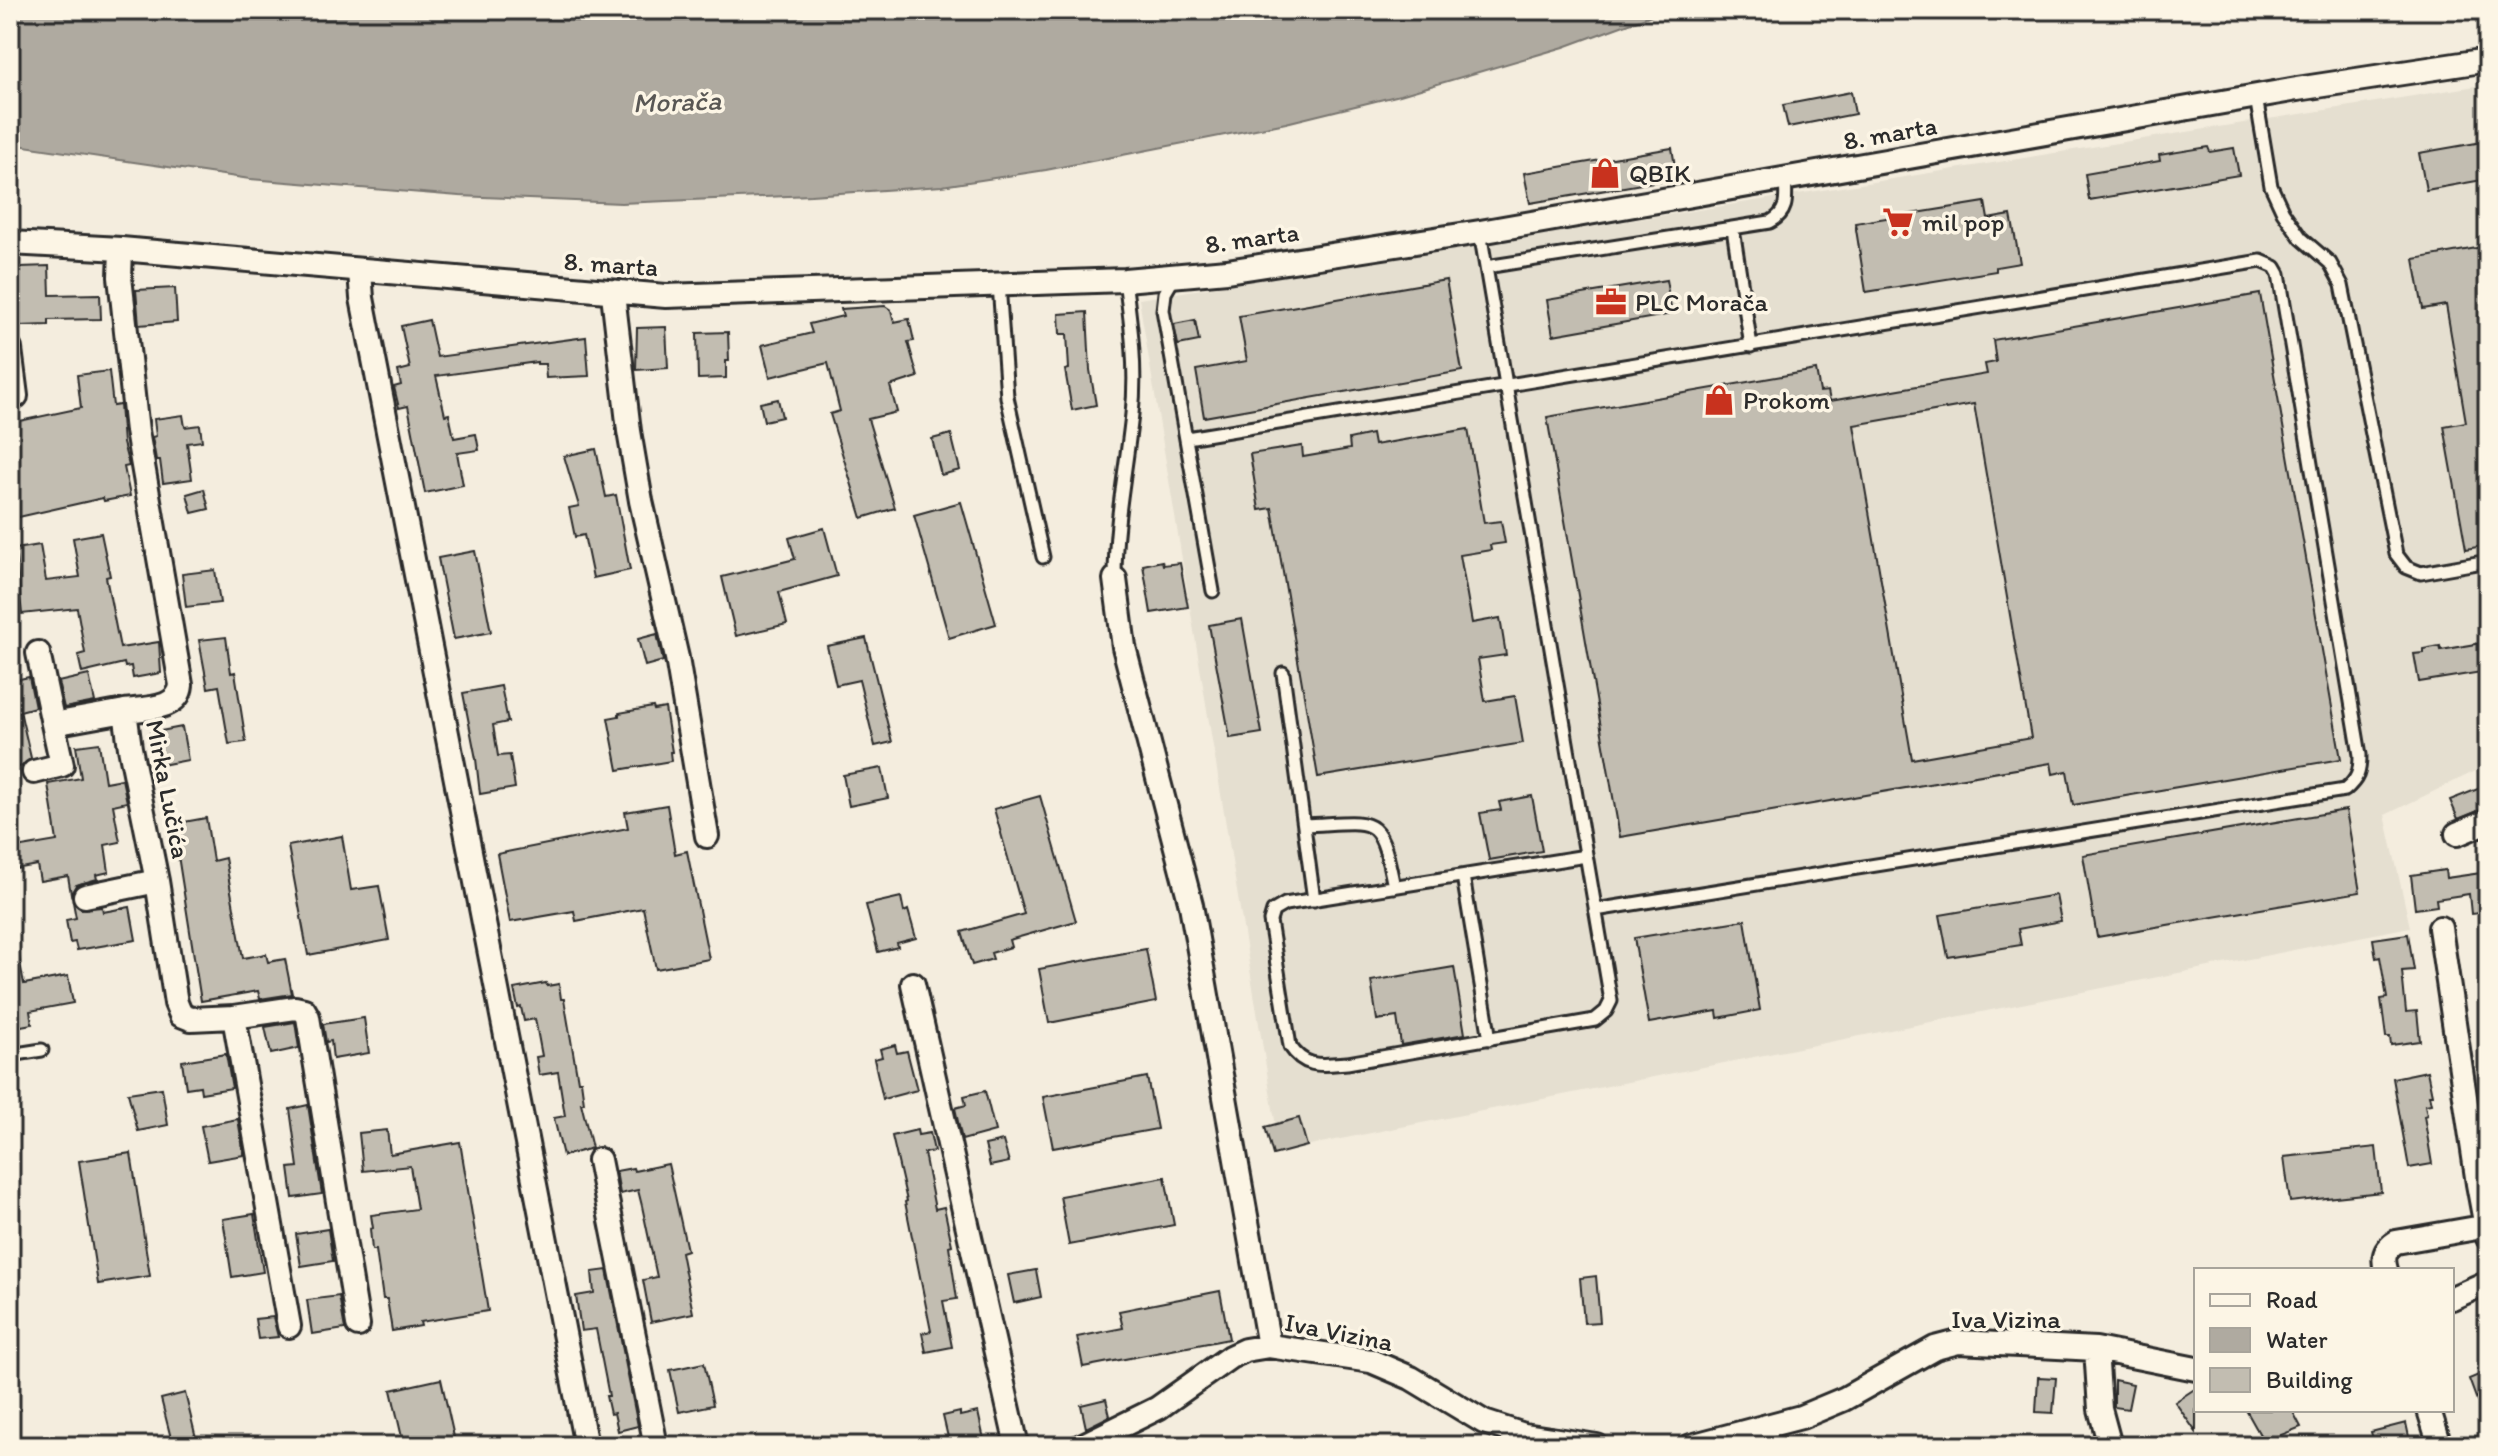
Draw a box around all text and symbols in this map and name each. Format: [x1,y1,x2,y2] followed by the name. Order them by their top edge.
[632,82,722,120] water label: Morača
[1841,109,1939,157] street label: 8. marta
[1588,156,1622,190] shop icon: QBIK
[1629,157,1691,189] place label: QBIK
[1881,205,1915,239] supermarket icon: mil pop
[1922,206,2004,238] place label: mil pop
[1203,216,1301,260] street label: 8. marta
[563,245,659,283] street label: 8. marta
[1594,285,1628,319] office icon: PLC Morača
[1635,286,1769,318] place label: PLC Morača
[1702,383,1736,417] shop icon: Prokom
[1743,384,1830,416] place label: Prokom
[139,717,197,861] street label: Mirka Lučića
[2194,1268,2454,1412] legend
[2266,1285,2318,1314] text: Road
[1951,1303,2061,1335] street label: Iva Vizina
[1282,1306,1396,1358] street label: Iva Vizina
[2266,1325,2328,1354] text: Water
[2266,1365,2353,1394] text: Building

